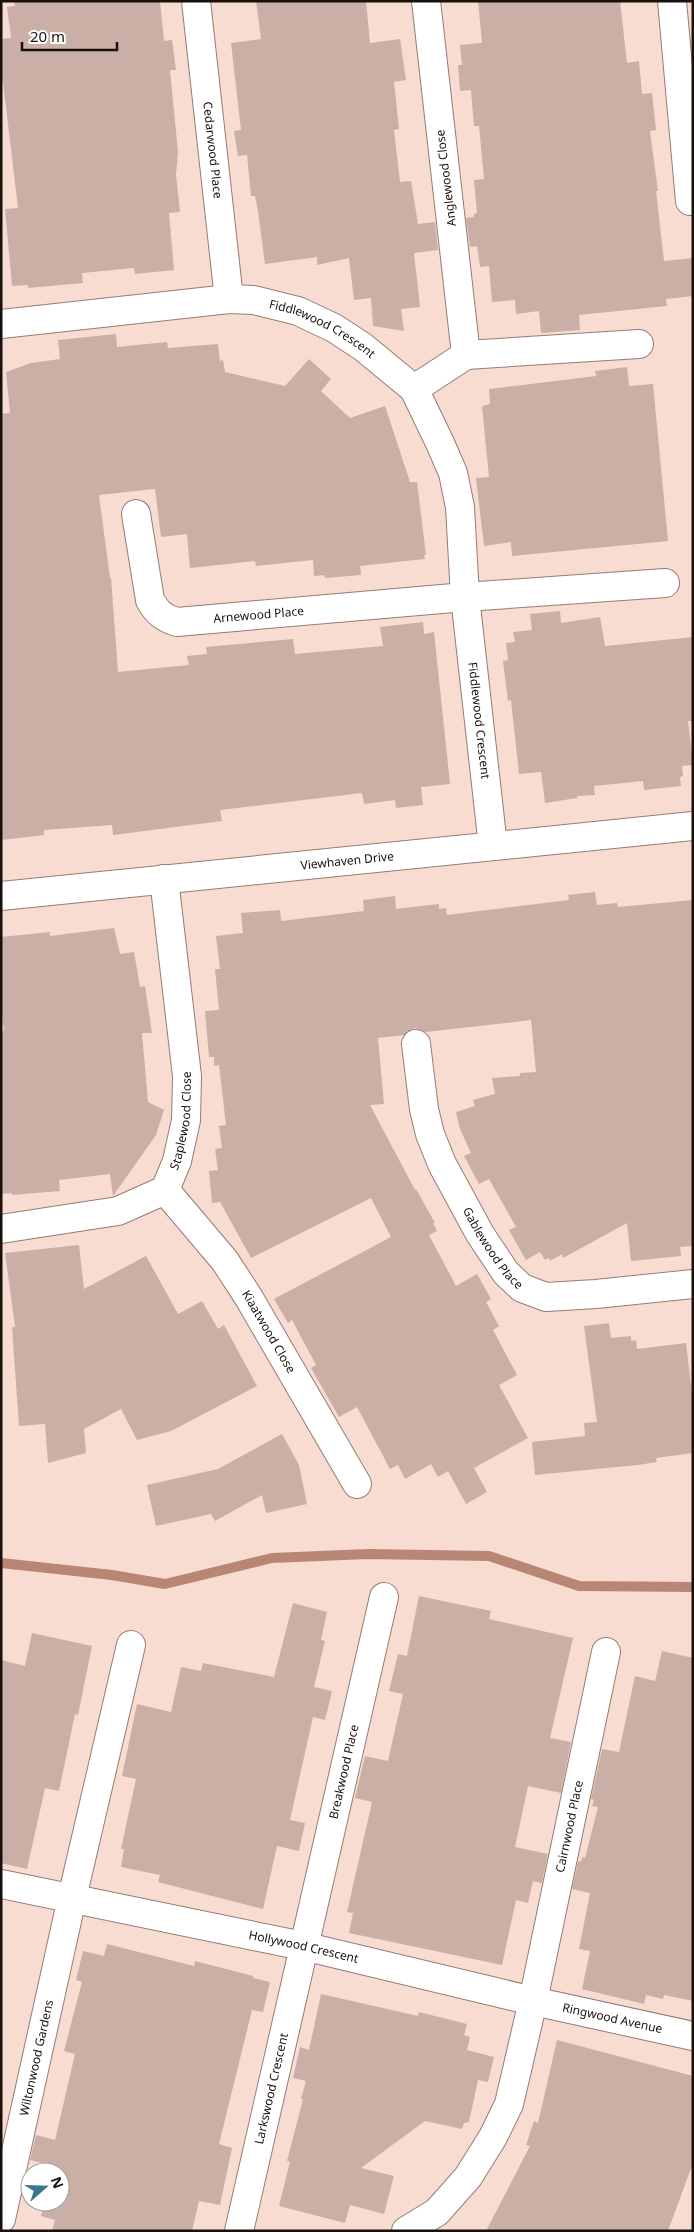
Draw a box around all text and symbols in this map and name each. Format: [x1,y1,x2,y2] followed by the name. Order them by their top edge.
[22,20,118,52] scale bar
[30,26,65,46] text: 20 m
[199,101,227,200] street label: Cedarwood Place
[431,129,460,227] street label: Anglewood Close
[267,295,380,362] street label: Fiddlewood Crescent
[213,602,305,627] street label: Arnewood Place
[464,661,494,780] street label: Fiddlewood Crescent
[300,847,395,874] street label: Viewhaven Drive
[165,1070,195,1172] street label: Staplewood Close
[459,1204,527,1293] street label: Gablewood Place
[238,1287,300,1376] street label: Kiaatwood Close
[324,1723,363,1821] street label: Breakwood Place
[551,1778,587,1874] street label: Cairnwood Place
[247,1926,361,1967] street label: Hollywood Crescent
[15,1998,57,2117] street label: Wiltonwood Gardens
[561,1999,664,2037] street label: Ringwood Avenue
[250,2031,292,2146] street label: Larkswood Crescent
[20,2162,70,2212] north arrow
[47,2174,69,2191] text: N

